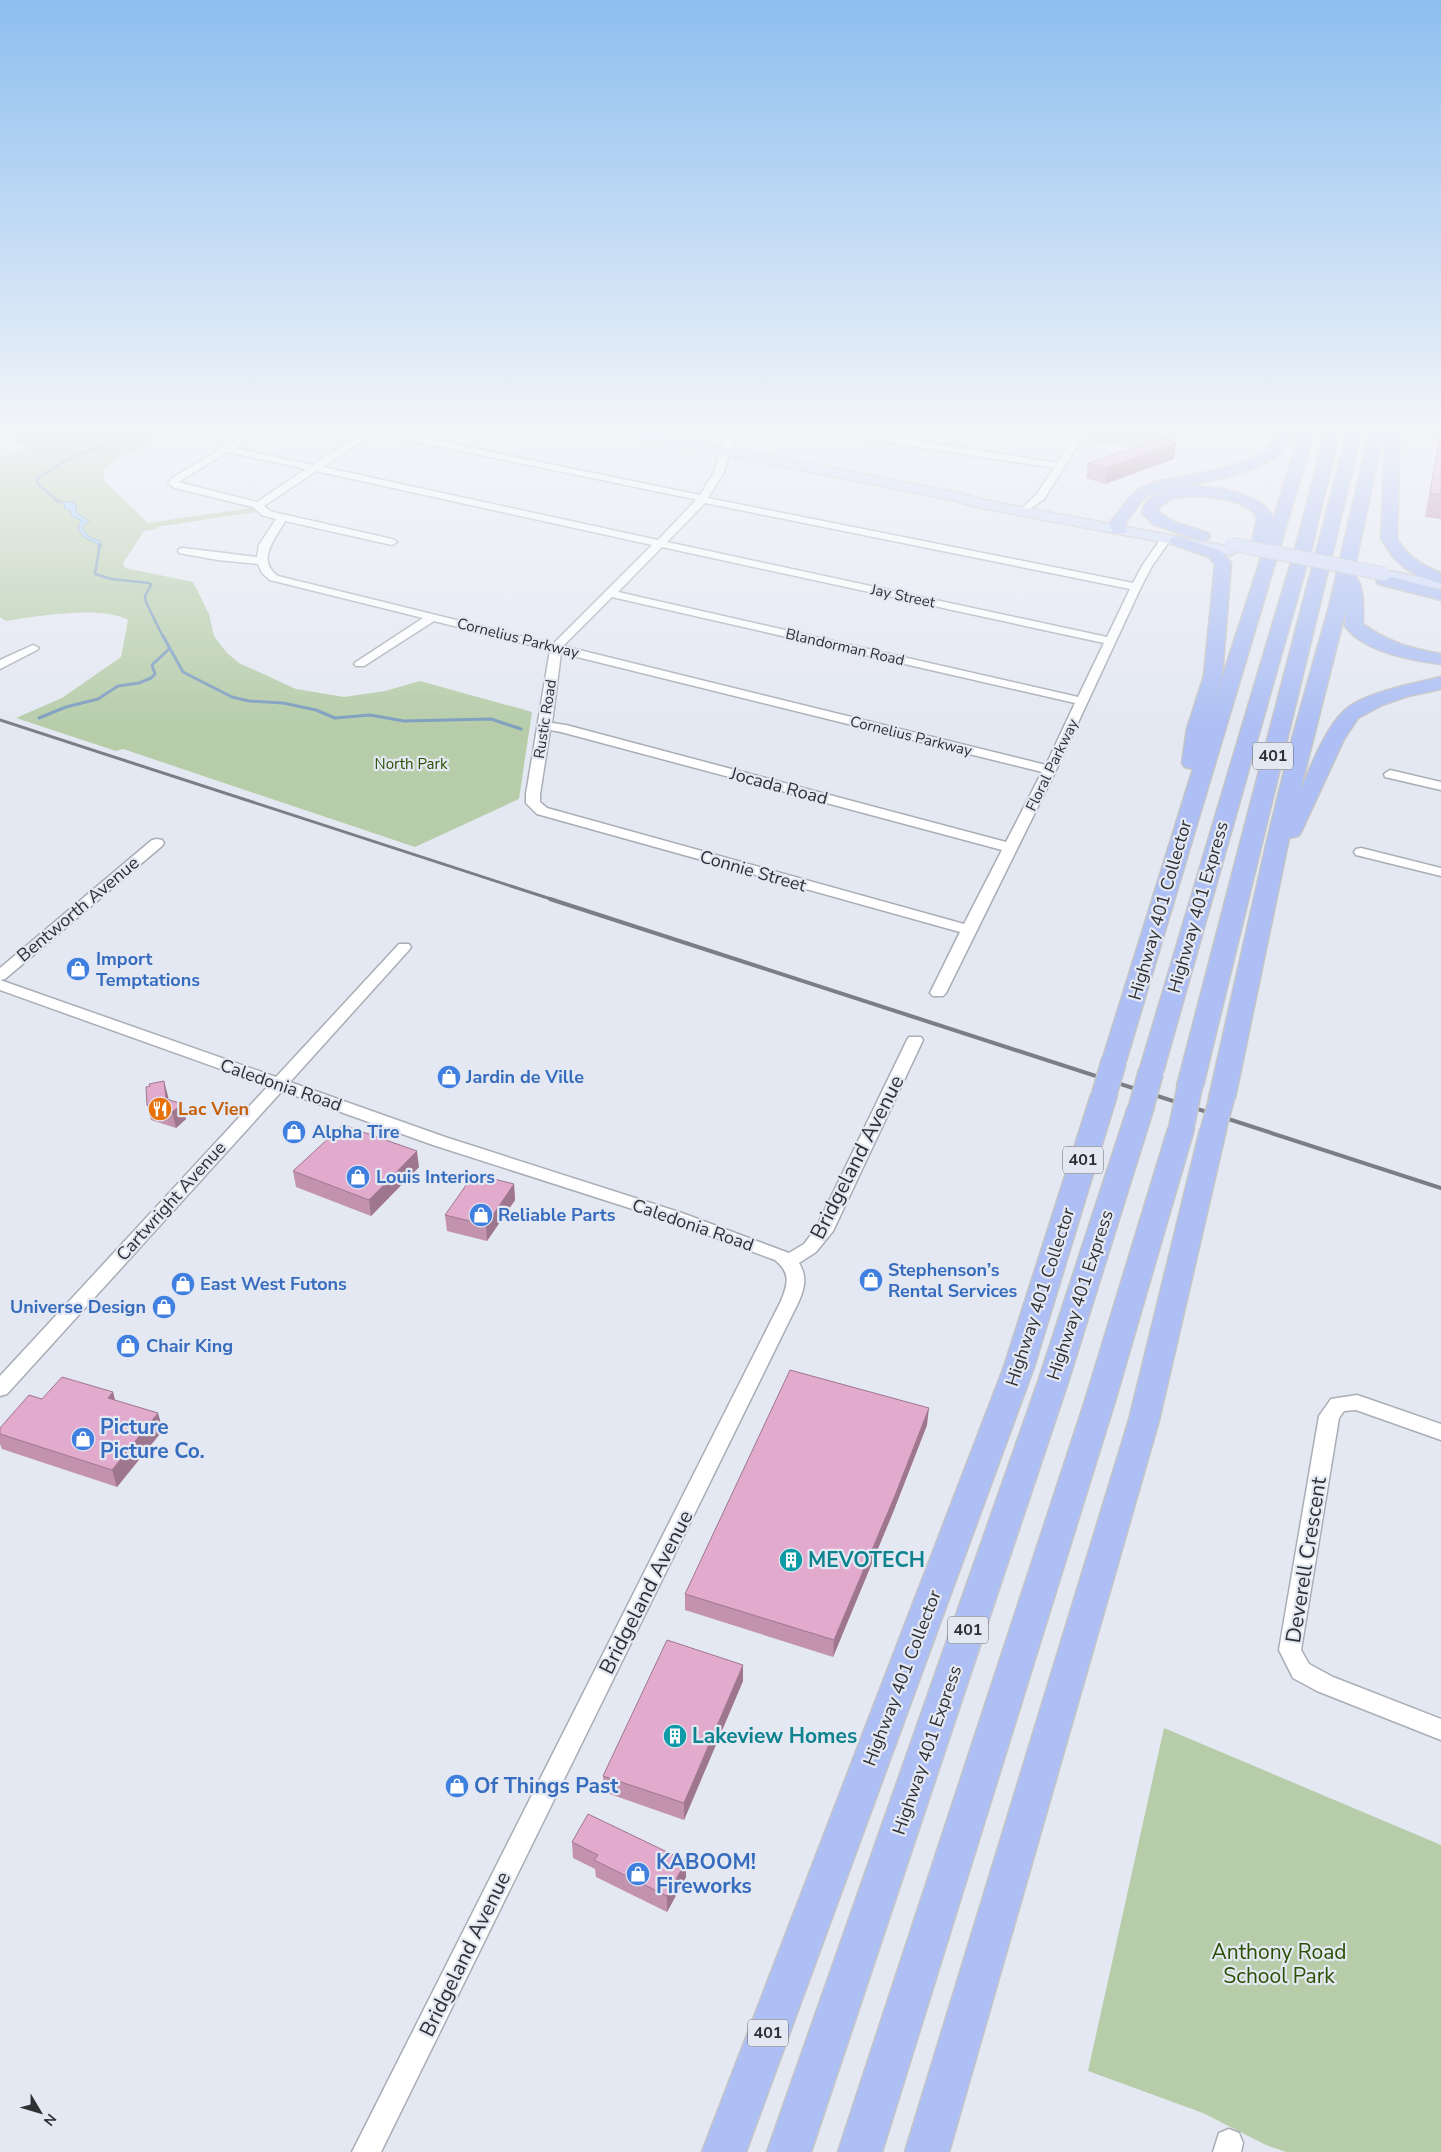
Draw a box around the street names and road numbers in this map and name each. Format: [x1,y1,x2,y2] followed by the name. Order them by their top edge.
[868,579,938,613] street label: Jay Street
[455,613,581,663] street label: Cornelius Parkway
[784,624,906,670] street label: Blandorman Road
[529,678,561,760] street label: Rustic Road
[848,711,974,761] street label: Cornelius Parkway
[1021,715,1083,814] street label: Floral Parkway
[1253,742,1293,769] road number: 401
[727,761,830,811] street label: Jocada Road
[1123,817,1197,1003] street label: Highway 401 Collector
[1162,818,1234,996] street label: Highway 401 Express
[697,844,810,898] street label: Connie Street
[12,851,144,967] street label: Bentworth Avenue
[217,1053,345,1117] street label: Caledonia Road
[804,1070,910,1244] street label: Bridgeland Avenue
[111,1136,231,1266] street label: Cartwright Avenue
[1063,1146,1103,1174] road number: 401
[629,1193,757,1257] street label: Caledonia Road
[1000,1204,1080,1389] street label: Highway 401 Collector
[1041,1207,1119,1383] street label: Highway 401 Express
[1279,1474,1333,1645] street label: Deverell Crescent
[593,1505,699,1679] street label: Bridgeland Avenue
[857,1586,947,1769] street label: Highway 401 Collector
[948,1616,988,1644] road number: 401
[887,1662,967,1838] street label: Highway 401 Express
[413,1867,517,2041] street label: Bridgeland Avenue
[748,2020,788,2046] road number: 401

